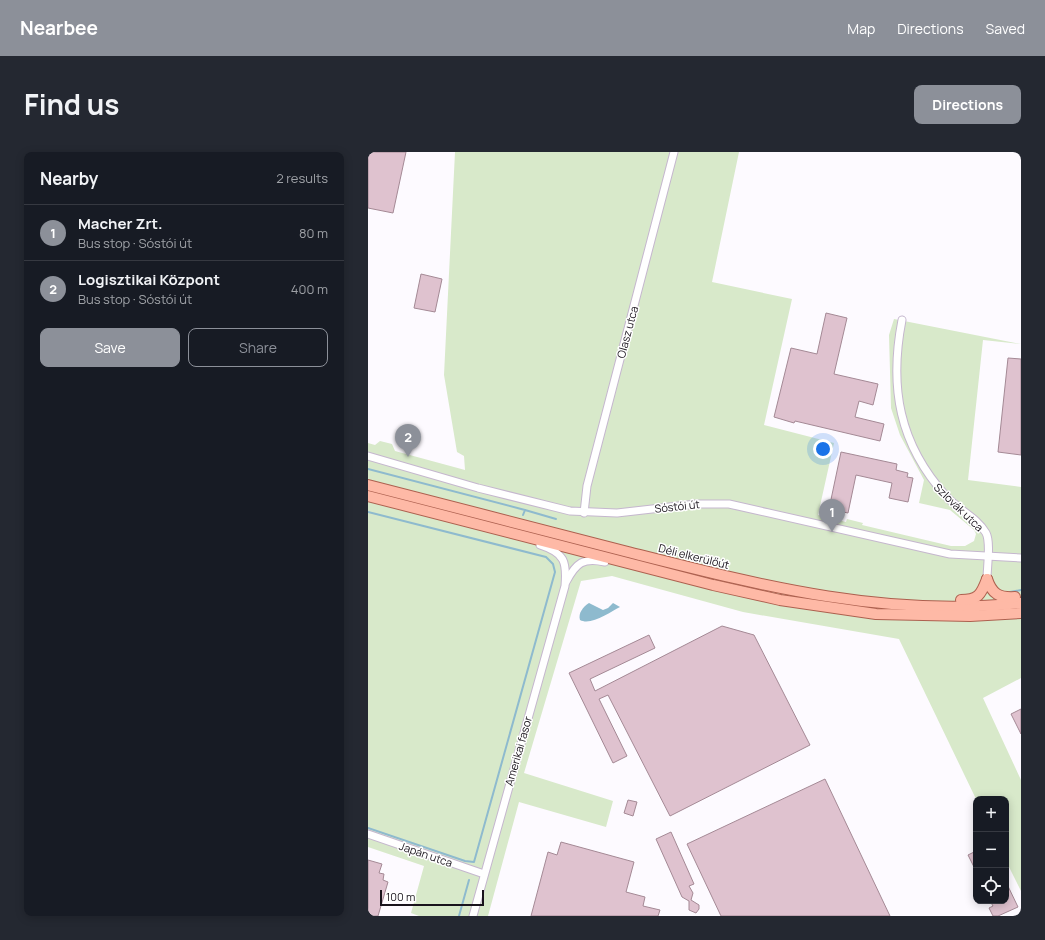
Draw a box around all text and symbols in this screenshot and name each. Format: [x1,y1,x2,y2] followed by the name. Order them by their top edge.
[20,15,98,41] text: Nearbee
[847,19,875,38] text: Map
[897,19,964,38] text: Directions
[986,19,1025,38] text: Saved
[24,85,119,123] text: Find us
[914,85,1021,124] button: Directions
[40,167,98,190] text: Nearby
[276,169,328,187] text: 2 results
[78,213,162,234] text: Macher Zrt.
[50,224,56,242] text: 1
[299,224,328,242] text: 80 m
[78,234,192,252] text: Bus stop · Sóstói út
[78,269,220,290] text: Logisztikai Központ
[49,280,57,298] text: 2
[291,280,328,298] text: 400 m
[78,290,192,308] text: Bus stop · Sóstói út
[613,304,641,360] street label: Olasz utca
[40,328,180,367] button: Save
[188,328,328,367] button: Share
[395,424,421,457] pin: 2
[813,439,833,459] your location
[931,480,987,534] street label: Szlovák utca
[654,496,700,516] street label: Sóstói út
[819,499,845,532] pin: 1
[657,540,731,572] street label: Déli elkerülőút
[501,714,535,788] street label: Amerikai fasor
[973,796,1009,904] map controls
[973,796,1009,832] button: +
[973,832,1009,868] button: −
[397,838,455,870] street label: Japán utca
[973,868,1009,904] button: locate
[380,888,484,907] scale bar
[386,889,415,904] text: 100 m

